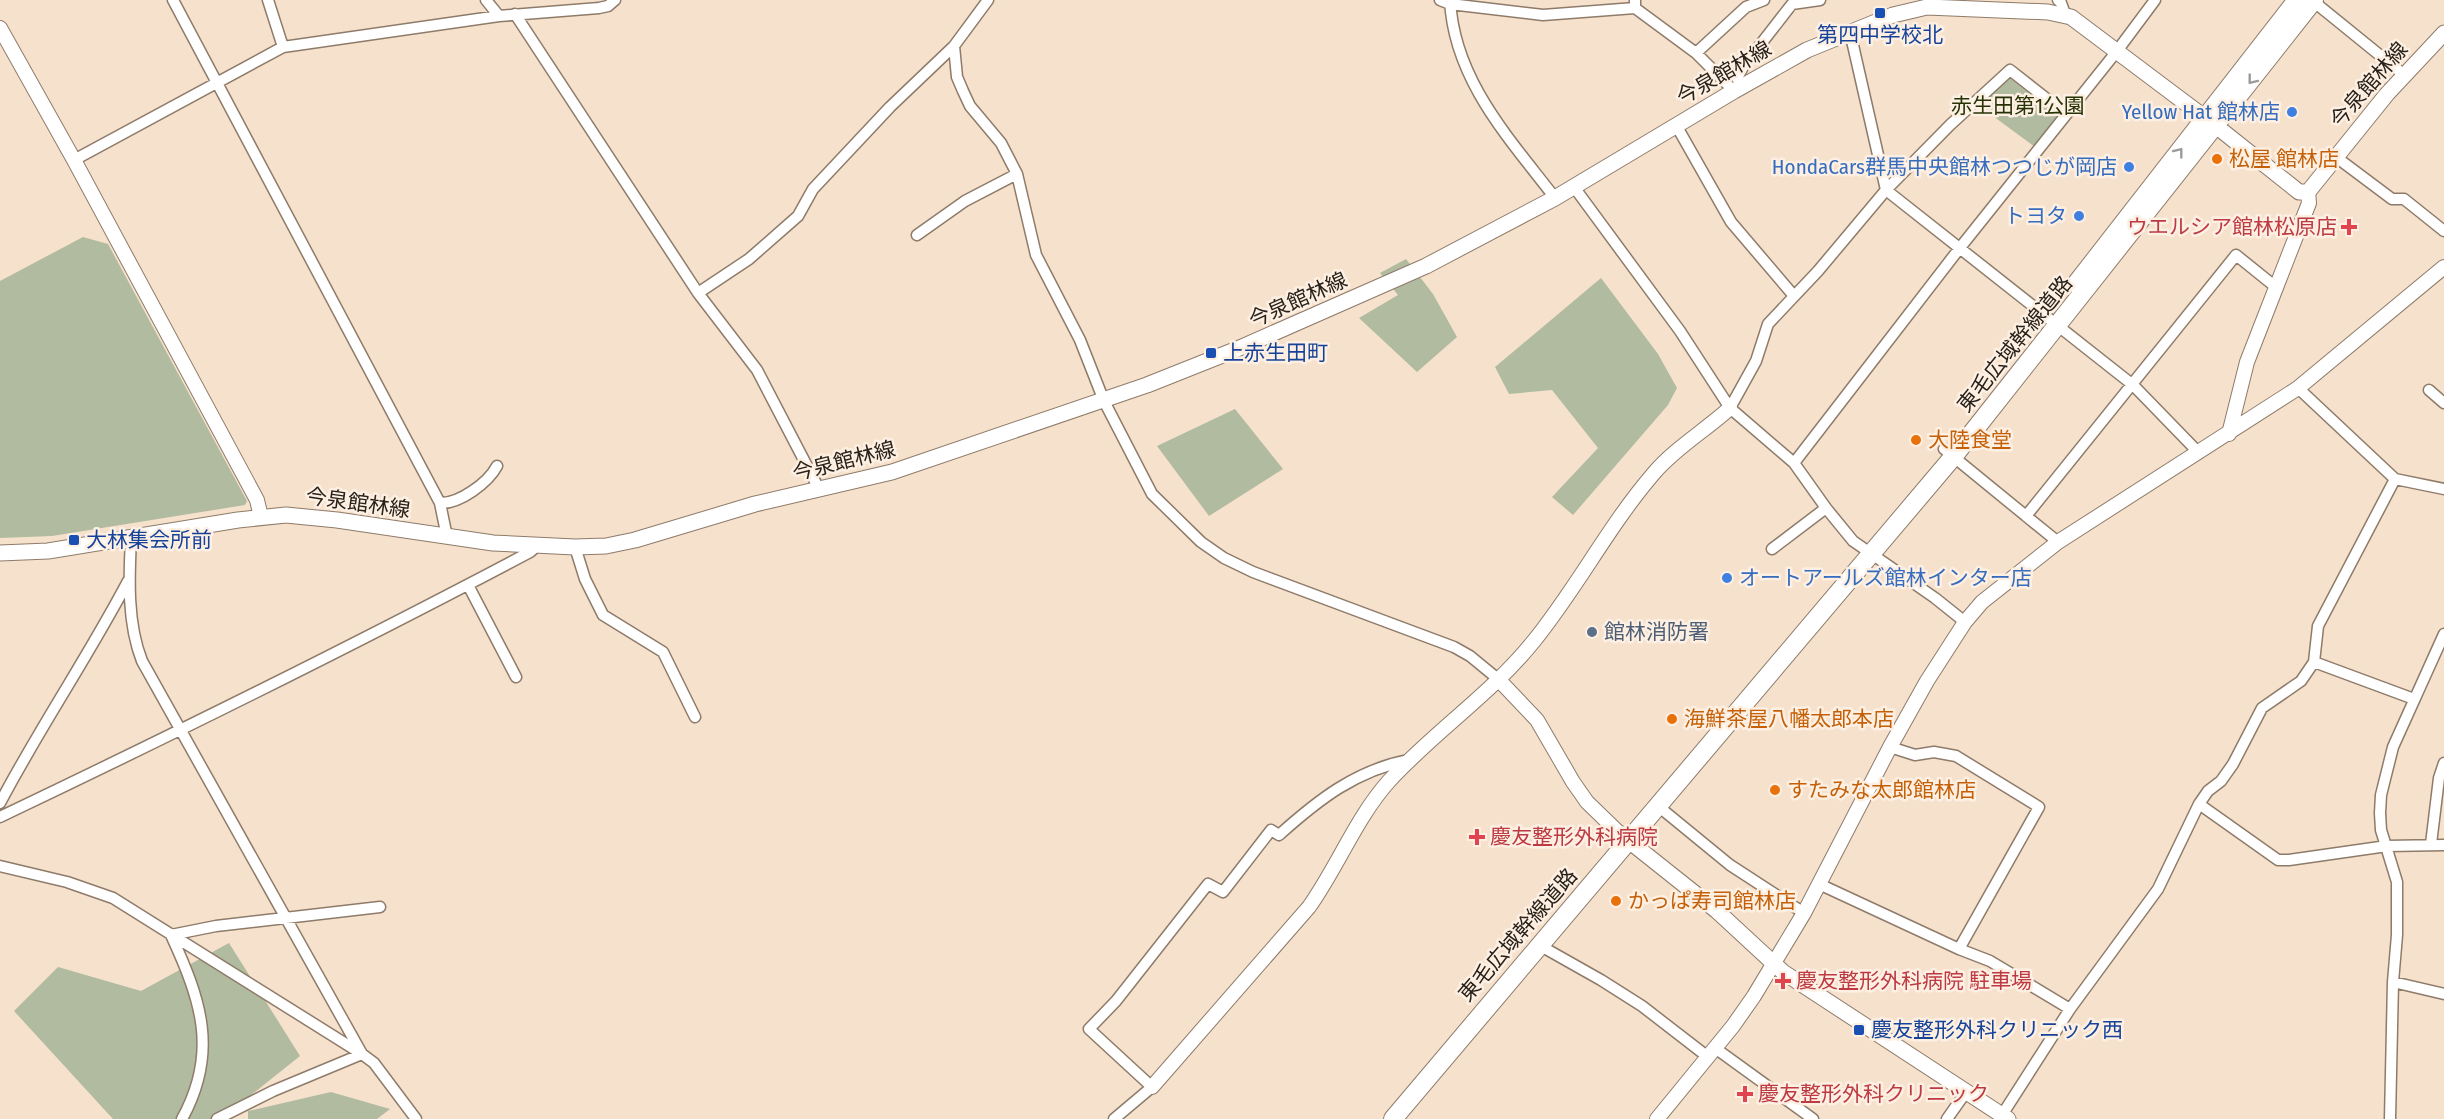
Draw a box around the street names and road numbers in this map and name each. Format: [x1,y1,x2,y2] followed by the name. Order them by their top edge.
[1672,35,1776,111] street label: 今泉館林線
[2325,37,2413,133] street label: 今泉館林線
[1245,267,1351,333] street label: 今泉館林線
[1952,271,2078,417] street label: 東毛広域幹線道路
[790,436,898,486] street label: 今泉館林線
[304,483,412,523] street label: 今泉館林線
[1453,863,1583,1007] street label: 東毛広域幹線道路

